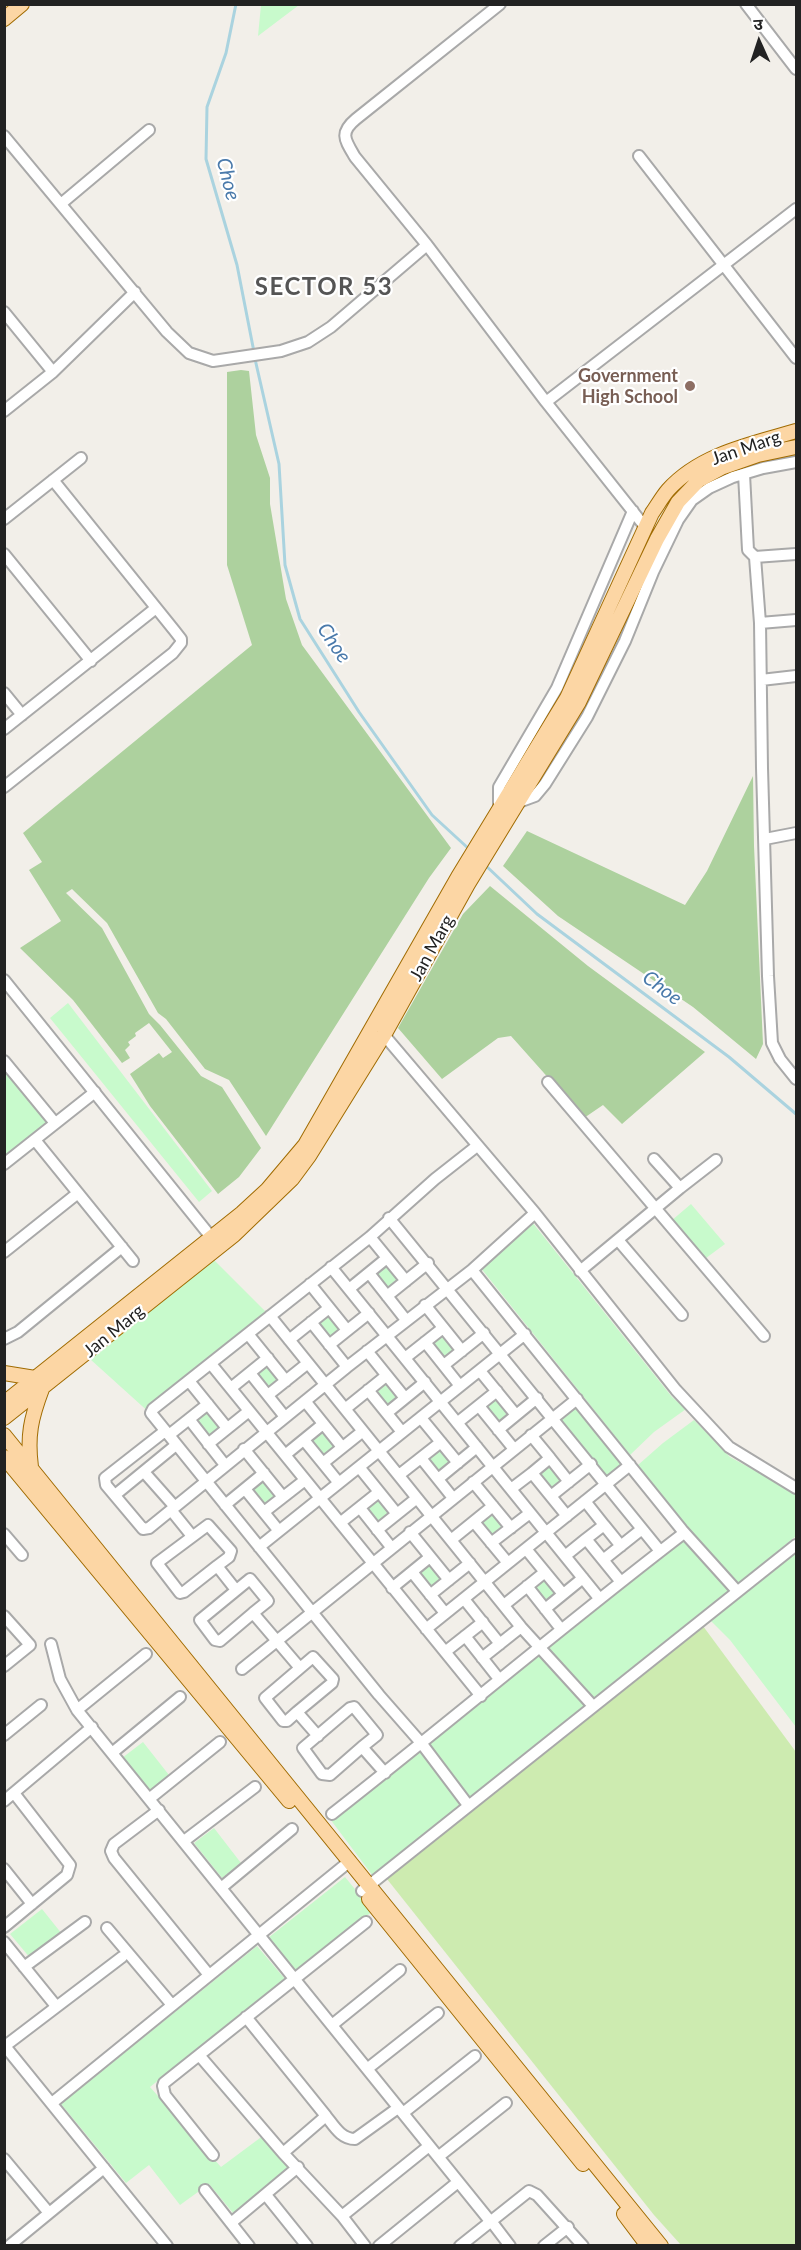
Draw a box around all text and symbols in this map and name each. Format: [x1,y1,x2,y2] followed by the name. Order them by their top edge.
[729,12,789,72] north arrow
[753,14,763,33] text: उ
[211,155,245,203] water label: Choe
[255,273,393,301] district label: SECTOR 53
[578,365,678,407] place label: Government High School
[683,379,697,393] marker: Government High School
[708,426,784,470] street label: Jan Marg
[312,618,356,668] water label: Choe
[405,911,459,985] street label: Jan Marg
[638,965,686,1011] water label: Choe
[79,1300,149,1362] street label: Jan Marg

